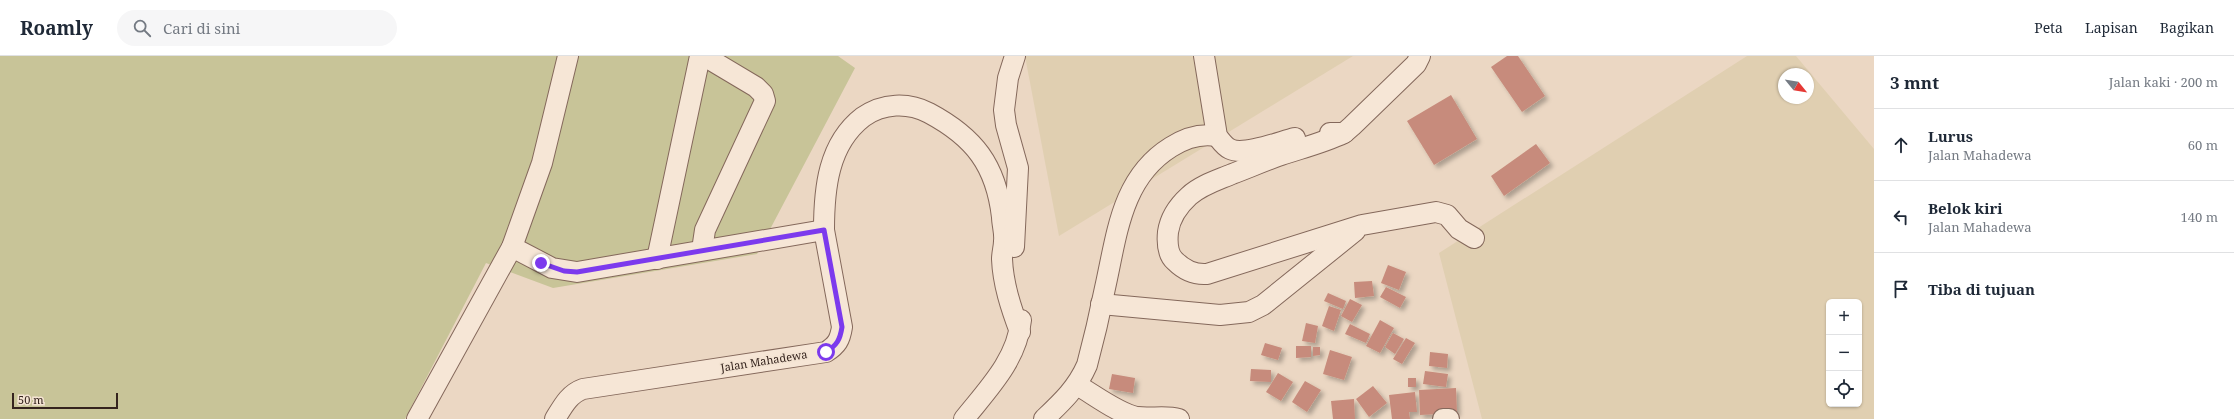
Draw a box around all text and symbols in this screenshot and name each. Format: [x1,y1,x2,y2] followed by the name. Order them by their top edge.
[117,10,397,46] search box
[20,15,93,41] text: Roamly
[131,17,153,39] icon: search
[163,18,240,38] text: Cari di sini
[2034,18,2063,37] text: Peta
[2085,18,2138,37] text: Lapisan
[2160,18,2214,37] text: Bagikan
[1778,68,1814,104] north arrow
[1890,71,1939,94] text: 3 mnt
[2109,73,2218,91] text: Jalan kaki · 200 m
[1928,126,1973,146] text: Lurus
[1890,134,1912,156] icon: ahead
[2188,136,2218,154] text: 60 m
[1928,146,2032,164] text: Jalan Mahadewa
[1928,198,2003,218] text: Belok kiri
[1890,206,1912,228] icon: left
[2181,208,2218,226] text: 140 m
[1928,218,2032,236] text: Jalan Mahadewa
[532,254,550,272] route end
[1890,278,1912,300] icon: arrive
[1928,279,2035,299] text: Tiba di tujuan
[1826,299,1862,407] map controls
[1826,299,1862,335] button: +
[1826,335,1862,371] button: −
[817,343,835,361] route start
[718,346,808,375] street label: Jalan Mahadewa
[1826,371,1862,407] button: locate
[12,391,118,410] scale bar
[18,392,44,407] text: 50 m

